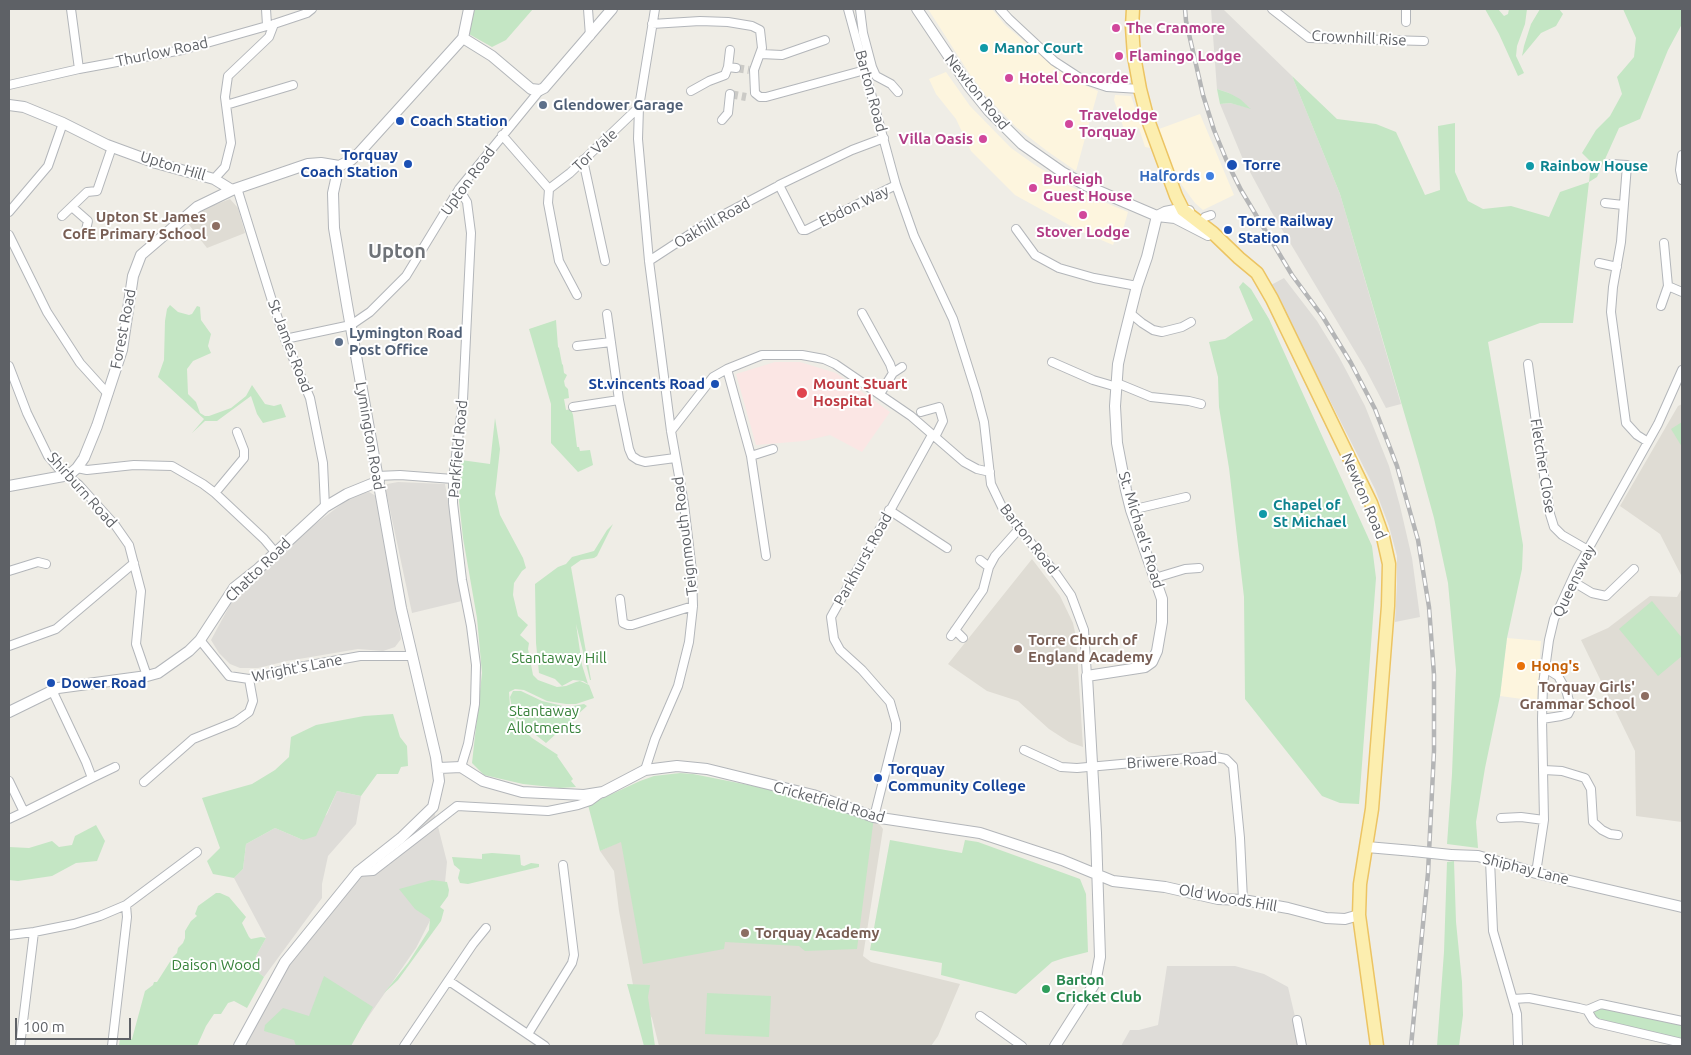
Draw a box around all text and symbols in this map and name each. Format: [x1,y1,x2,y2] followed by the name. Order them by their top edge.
[1126,19,1225,37] place label: The Cranmore
[1110,22,1122,34] marker: The Cranmore
[1311,27,1407,49] street label: Crownhill Rise
[114,33,210,71] street label: Thurlow Road
[994,39,1083,57] place label: Manor Court
[978,42,990,54] marker: Manor Court
[1129,47,1241,65] place label: Flamingo Lodge
[851,48,891,134] street label: Barton Road
[1113,50,1125,62] marker: Flamingo Lodge
[941,51,1013,133] street label: Newton Road
[1019,69,1129,87] place label: Hotel Concorde
[1003,72,1015,84] marker: Hotel Concorde
[553,96,683,114] place label: Glendower Garage
[537,99,549,111] marker: Glendower Garage
[1079,106,1158,141] place label: Travelodge Torquay
[410,112,508,130] place label: Coach Station
[394,115,406,127] marker: Coach Station
[1063,118,1075,130] marker: Travelodge Torquay
[569,125,621,175] street label: Tor Vale
[899,130,973,148] place label: Villa Oasis
[977,133,989,145] marker: Villa Oasis
[437,143,499,219] street label: Upton Road
[300,146,398,181] place label: Torquay Coach Station
[138,148,208,184] street label: Upton Hill
[1243,156,1281,174] place label: Torre
[1540,157,1648,175] place label: Rainbow House
[402,158,414,170] marker: Torquay Coach Station
[1225,158,1239,172] marker: Torre
[1524,160,1536,172] marker: Rainbow House
[1139,167,1200,185] place label: Halfords
[1043,170,1132,205] place label: Burleigh Guest House
[1204,170,1216,182] marker: Halfords
[816,181,892,231] street label: Ebdon Way
[1027,182,1039,194] marker: Burleigh Guest House
[671,194,753,252] street label: Oakhill Road
[63,208,206,243] place label: Upton St James CofE Primary School
[1077,209,1089,221] marker: Stover Lodge
[1238,212,1333,247] place label: Torre Railway Station
[210,220,222,232] marker: Upton St James CofE Primary School
[1036,223,1130,241] place label: Stover Lodge
[1222,224,1234,236] marker: Torre Railway Station
[368,239,426,263] district label: Upton
[106,288,140,370] street label: Forest Road
[264,297,316,395] street label: St James Road
[349,324,463,359] place label: Lymington Road Post Office
[333,336,345,348] marker: Lymington Road Post Office
[588,375,705,393] place label: St.vincents Road
[813,375,907,410] place label: Mount Stuart Hospital
[709,378,721,390] marker: St.vincents Road
[352,380,388,492] street label: Lymington Road
[795,386,809,400] marker: Mount Stuart Hospital
[445,399,471,499] street label: Parkfield Road
[1527,417,1559,515] street label: Fletcher Close
[43,449,121,531] street label: Shirburn Road
[1338,450,1390,542] street label: Newton Road
[1115,469,1167,591] street label: St. Michael's Road
[669,476,701,596] street label: Teignmouth Road
[1273,496,1347,531] place label: Chapel of St Michael
[996,500,1062,578] street label: Barton Road
[1257,508,1269,520] marker: Chapel of St Michael
[830,510,896,608] street label: Parkhurst Road
[222,534,294,606] street label: Chatto Road
[1549,542,1599,620] street label: Queensway
[1028,631,1153,666] place label: Torre Church of England Academy
[1012,643,1024,655] marker: Torre Church of England Academy
[511,649,607,667] park label: Stantaway Hill
[250,650,344,686] street label: Wright's Lane
[1531,657,1579,675] place label: Hong's
[1515,660,1527,672] marker: Hong's
[61,674,146,692] place label: Dower Road
[45,677,57,689] marker: Dower Road
[1519,678,1635,713] place label: Torquay Girls' Grammar School
[1639,690,1651,702] marker: Torquay Girls' Grammar School
[507,702,581,737] park label: Stantaway Allotments
[1126,750,1218,772] street label: Briwere Road
[888,760,1026,795] place label: Torquay Community College
[872,772,884,784] marker: Torquay Community College
[771,777,887,827] street label: Cricketfield Road
[1481,850,1571,888] street label: Shiphay Lane
[1177,880,1279,916] street label: Old Woods Hill
[755,924,879,942] place label: Torquay Academy
[739,927,751,939] marker: Torquay Academy
[171,956,261,974] park label: Daison Wood
[1056,971,1142,1006] place label: Barton Cricket Club
[1040,983,1052,995] marker: Barton Cricket Club
[18,1008,134,1040] scale bar
[23,1018,65,1035] text: 100 m

